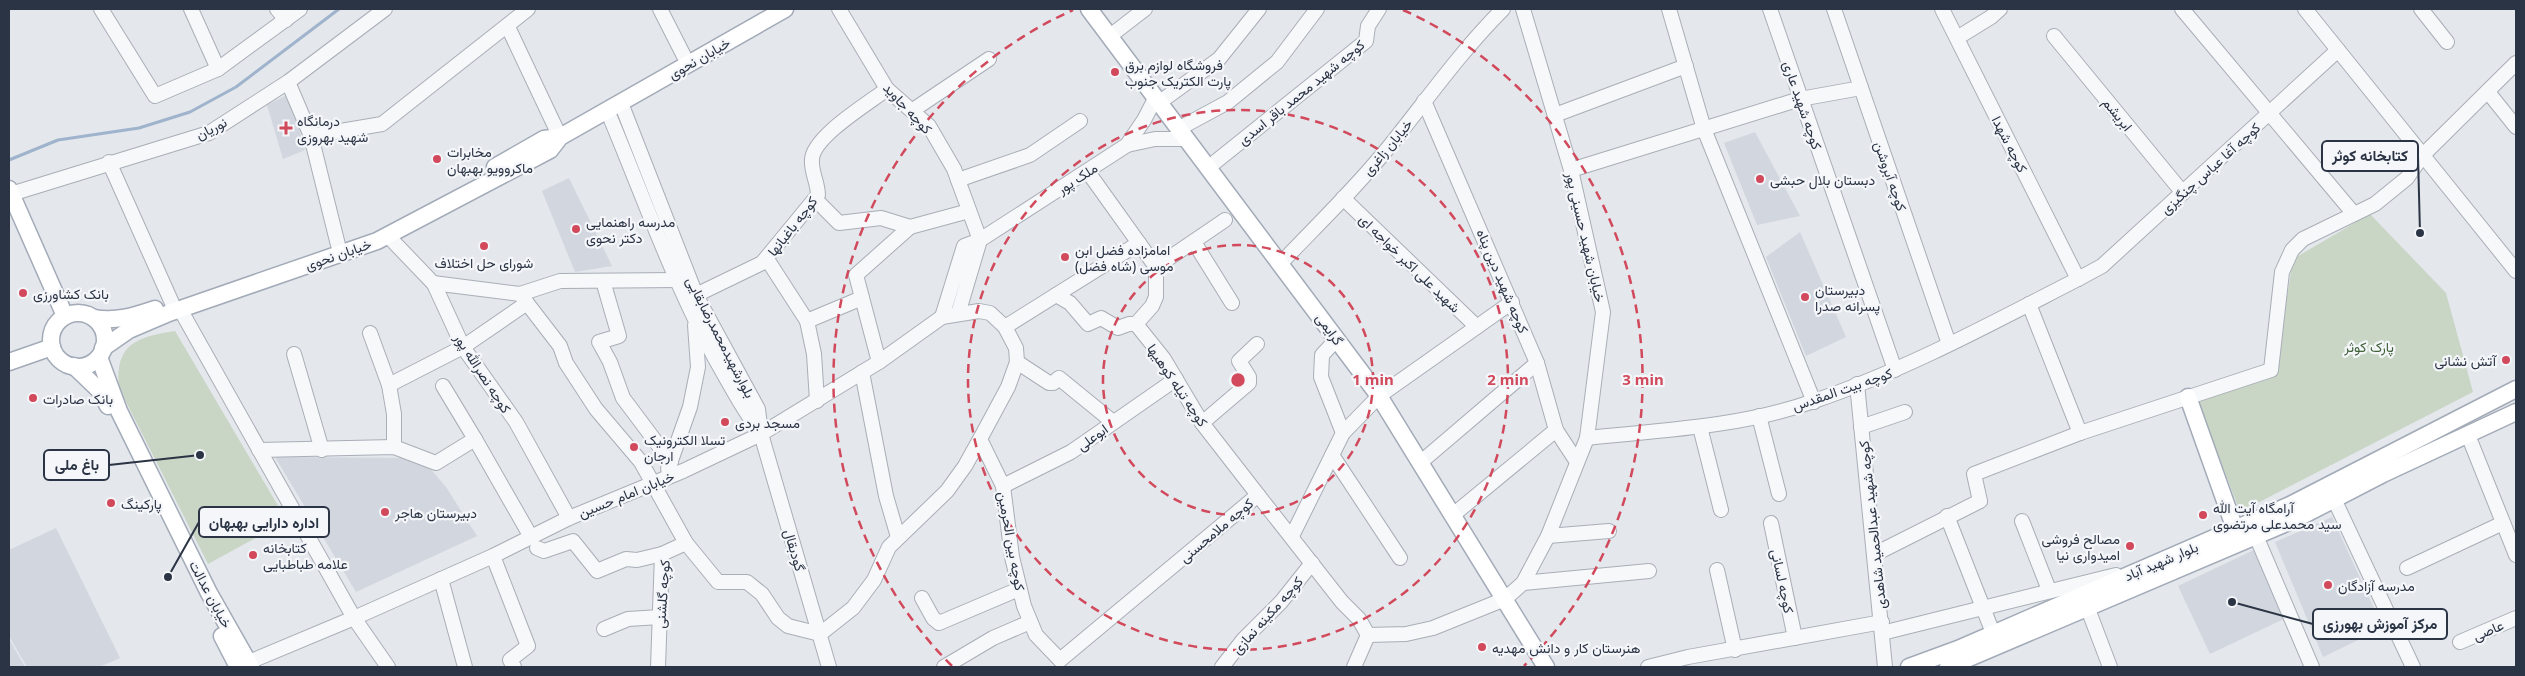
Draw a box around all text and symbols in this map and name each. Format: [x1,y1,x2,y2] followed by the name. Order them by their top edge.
[665,33,733,83] street label: خیابان نحوی
[1234,35,1369,150] street label: کوچه شهید محمد باقر اسدی
[1125,55,1231,91] place label: فروشگاه لوازم برق پارت الکتریک جنوب
[1778,58,1827,152] street label: کوچه شهید عاری
[1109,66,1121,78] marker: فروشگاه لوازم برق پارت الکتریک جنوب
[879,78,937,138] street label: کوچه جاوید
[2099,93,2137,135] street label: ابریشم
[297,111,368,146] place label: درمانگاه شهید بهروزی
[192,112,230,144] street label: نوریان
[1987,112,2032,176] street label: کوچه شهدا
[1358,115,1416,179] street label: خیابان زاغری
[2156,118,2265,219] street label: کوچه آغا عباس چنگیزی
[279,121,293,135] marker: درمانگاه شهید بهروزی
[1869,139,1912,214] street label: کوچه آبروشن
[2322,141,2418,171] callout: کتابخانه کوثر
[447,142,533,177] place label: مخابرات ماکروویو بهبهان
[2331,145,2408,165] text: کتابخانه کوثر
[431,153,443,165] marker: مخابرات ماکروویو بهبهان
[1052,158,1102,200] street label: ملک پور
[1561,169,1610,304] street label: خیابان شهید حسینی پور
[1770,170,1875,190] place label: دبستان بلال حبشی
[1754,173,1766,185] marker: دبستان بلال حبشی
[763,192,822,260] street label: کوچه باغبانها
[1355,210,1465,316] street label: شهید علی اکبر خواجه ای
[586,212,675,247] place label: مدرسه راهنمایی دکتر نحوی
[570,223,582,235] marker: مدرسه راهنمایی دکتر نحوی
[1472,226,1534,336] street label: کوچه شهید دین پناه
[302,234,374,274] street label: خیابان نحوی
[478,240,490,252] marker: شورای حل اختلاف
[1075,240,1174,275] place label: امامزاده فضل ابن موسی (شاه فضل)
[1059,251,1071,263] marker: امامزاده فضل ابن موسی (شاه فضل)
[435,253,533,272] place label: شورای حل اختلاف
[682,273,760,401] street label: بلوارشهیدمحمدرضابقایی
[1815,280,1880,316] place label: دبیرستان پسرانه صدرا
[33,284,109,303] place label: بانک کشاورزی
[17,287,29,299] marker: بانک کشاورزی
[1799,291,1811,303] marker: دبیرستان پسرانه صدرا
[1312,309,1348,349] street label: گرایمی
[449,329,516,417] street label: کوچه نصرالله پور
[2343,337,2394,357] park label: پارک کوثر
[1142,340,1213,431] street label: کوچه تیله کوهیها
[2435,351,2498,370] place label: آتش نشانی
[2500,354,2512,366] marker: آتش نشانی
[1789,363,1895,416] street label: کوچه بیت المقدس
[1352,369,1394,389] text: 1 min
[1487,369,1529,389] text: 2 min
[1622,369,1664,389] text: 3 min
[1229,371,1247,389] centre of rings
[43,389,113,408] place label: بانک صادرات
[27,392,39,404] marker: بانک صادرات
[735,413,800,432] place label: مسجد بردی
[719,416,731,428] marker: مسجد بردی
[1072,419,1112,455] street label: ابوعلی
[644,430,725,465] place label: تسلا الکترونیک ارجان
[1854,440,1891,610] street label: کوچه شهید عبدالحمید شاهدی
[628,441,640,453] marker: تسلا الکترونیک ارجان
[44,450,109,480] callout: باغ ملی
[55,454,99,475] text: باغ ملی
[575,466,677,522] street label: خیابان امام حسین
[993,490,1030,592] street label: کوچه بین الحرمین
[1175,493,1258,567] street label: کوچه ملامحسنی
[121,494,162,514] place label: پارکینگ
[105,497,117,509] marker: پارکینگ
[2213,498,2342,533] place label: آرامگاه آیت الله سید محمدعلی مرتضوی
[394,503,477,522] place label: دبیرستان هاجر
[379,506,391,518] marker: دبیرستان هاجر
[199,507,329,537] callout: اداره دارایی بهبهان
[2197,509,2209,521] marker: آرامگاه آیت الله سید محمدعلی مرتضوی
[209,512,319,532] text: اداره دارایی بهبهان
[779,527,810,573] street label: گودبقال
[2042,529,2120,564] place label: مصالح فروشی امیدواری نیا
[2121,537,2201,585] street label: بلوار شهید آباد
[263,538,348,573] place label: کتابخانه علامه طباطبایی
[2124,540,2136,552] marker: مصالح فروشی امیدواری نیا
[1766,547,1799,615] street label: کوچه لسانی
[247,549,259,561] marker: کتابخانه علامه طباطبایی
[185,557,237,631] street label: خیابان عدالت
[650,559,675,629] street label: کوچه گلشنی
[1227,572,1308,659] street label: کوچه مکینه نمازی
[2338,576,2415,595] place label: مدرسه آزادگان
[2322,579,2334,591] marker: مدرسه آزادگان
[2313,609,2447,639] callout: مرکز آموزش بهورزی
[2323,613,2437,633] text: مرکز آموزش بهورزی
[2470,615,2506,645] street label: عاصی
[1492,638,1641,657] place label: هنرستان کار و دانش مهدیه
[1476,641,1488,653] marker: هنرستان کار و دانش مهدیه

